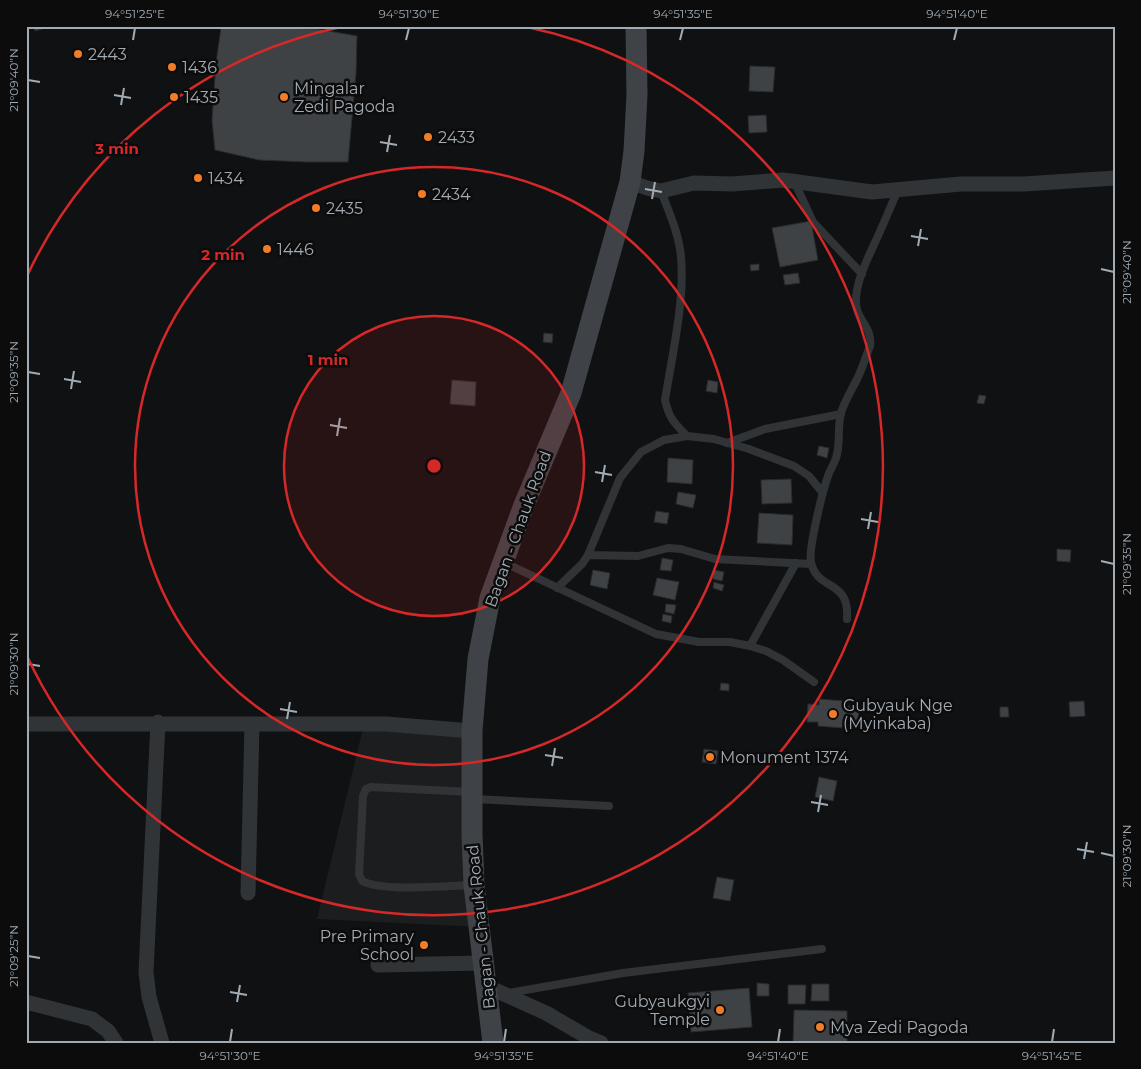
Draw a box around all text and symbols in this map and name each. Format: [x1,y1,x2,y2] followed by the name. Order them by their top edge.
[105,6,165,21] text: 94°51'25"E
[378,6,440,21] text: 94°51'30"E
[653,6,713,21] text: 94°51'35"E
[926,6,988,21] text: 94°51'40"E
[88,45,127,64] place label: 2443
[6,48,21,112] text: 21°09'40"N
[72,48,84,60] marker: 2443
[182,58,217,77] place label: 1436
[166,61,178,73] marker: 1436
[294,79,395,116] place label: Mingalar Zedi Pagoda
[184,88,218,107] place label: 1435
[168,91,180,103] marker: 1435
[278,91,290,103] marker: Mingalar Zedi Pagoda
[438,128,475,147] place label: 2433
[422,131,434,143] marker: 2433
[94,139,139,158] text: 3 min
[208,169,244,188] place label: 1434
[192,172,204,184] marker: 1434
[432,185,471,204] place label: 2434
[416,188,428,200] marker: 2434
[326,199,363,218] place label: 2435
[310,202,322,214] marker: 2435
[277,240,314,259] place label: 1446
[1119,240,1134,304] text: 21°09'40"N
[261,243,273,255] marker: 1446
[201,245,245,264] text: 2 min
[6,341,21,403] text: 21°09'35"N
[308,350,348,369] text: 1 min
[481,448,555,610] street label: Bagan - Chauk Road
[425,457,443,475] centre of rings
[1119,533,1134,595] text: 21°09'35"N
[6,632,21,696] text: 21°09'30"N
[843,696,953,733] place label: Gubyauk Nge (Myinkaba)
[827,708,839,720] marker: Gubyauk Nge (Myinkaba)
[720,748,849,767] place label: Monument 1374
[704,751,716,763] marker: Monument 1374
[1119,824,1134,888] text: 21°09'30"N
[463,844,499,1010] street label: Bagan - Chauk Road
[6,925,21,987] text: 21°09'25"N
[320,927,414,964] place label: Pre Primary School
[418,939,430,951] marker: Pre Primary School
[615,992,710,1029] place label: Gubyaukgyi Temple
[714,1004,726,1016] marker: Gubyaukgyi Temple
[830,1018,968,1037] place label: Mya Zedi Pagoda
[814,1021,826,1033] marker: Mya Zedi Pagoda
[199,1048,261,1063] text: 94°51'30"E
[474,1048,534,1063] text: 94°51'35"E
[747,1048,809,1063] text: 94°51'40"E
[1022,1048,1082,1063] text: 94°51'45"E

